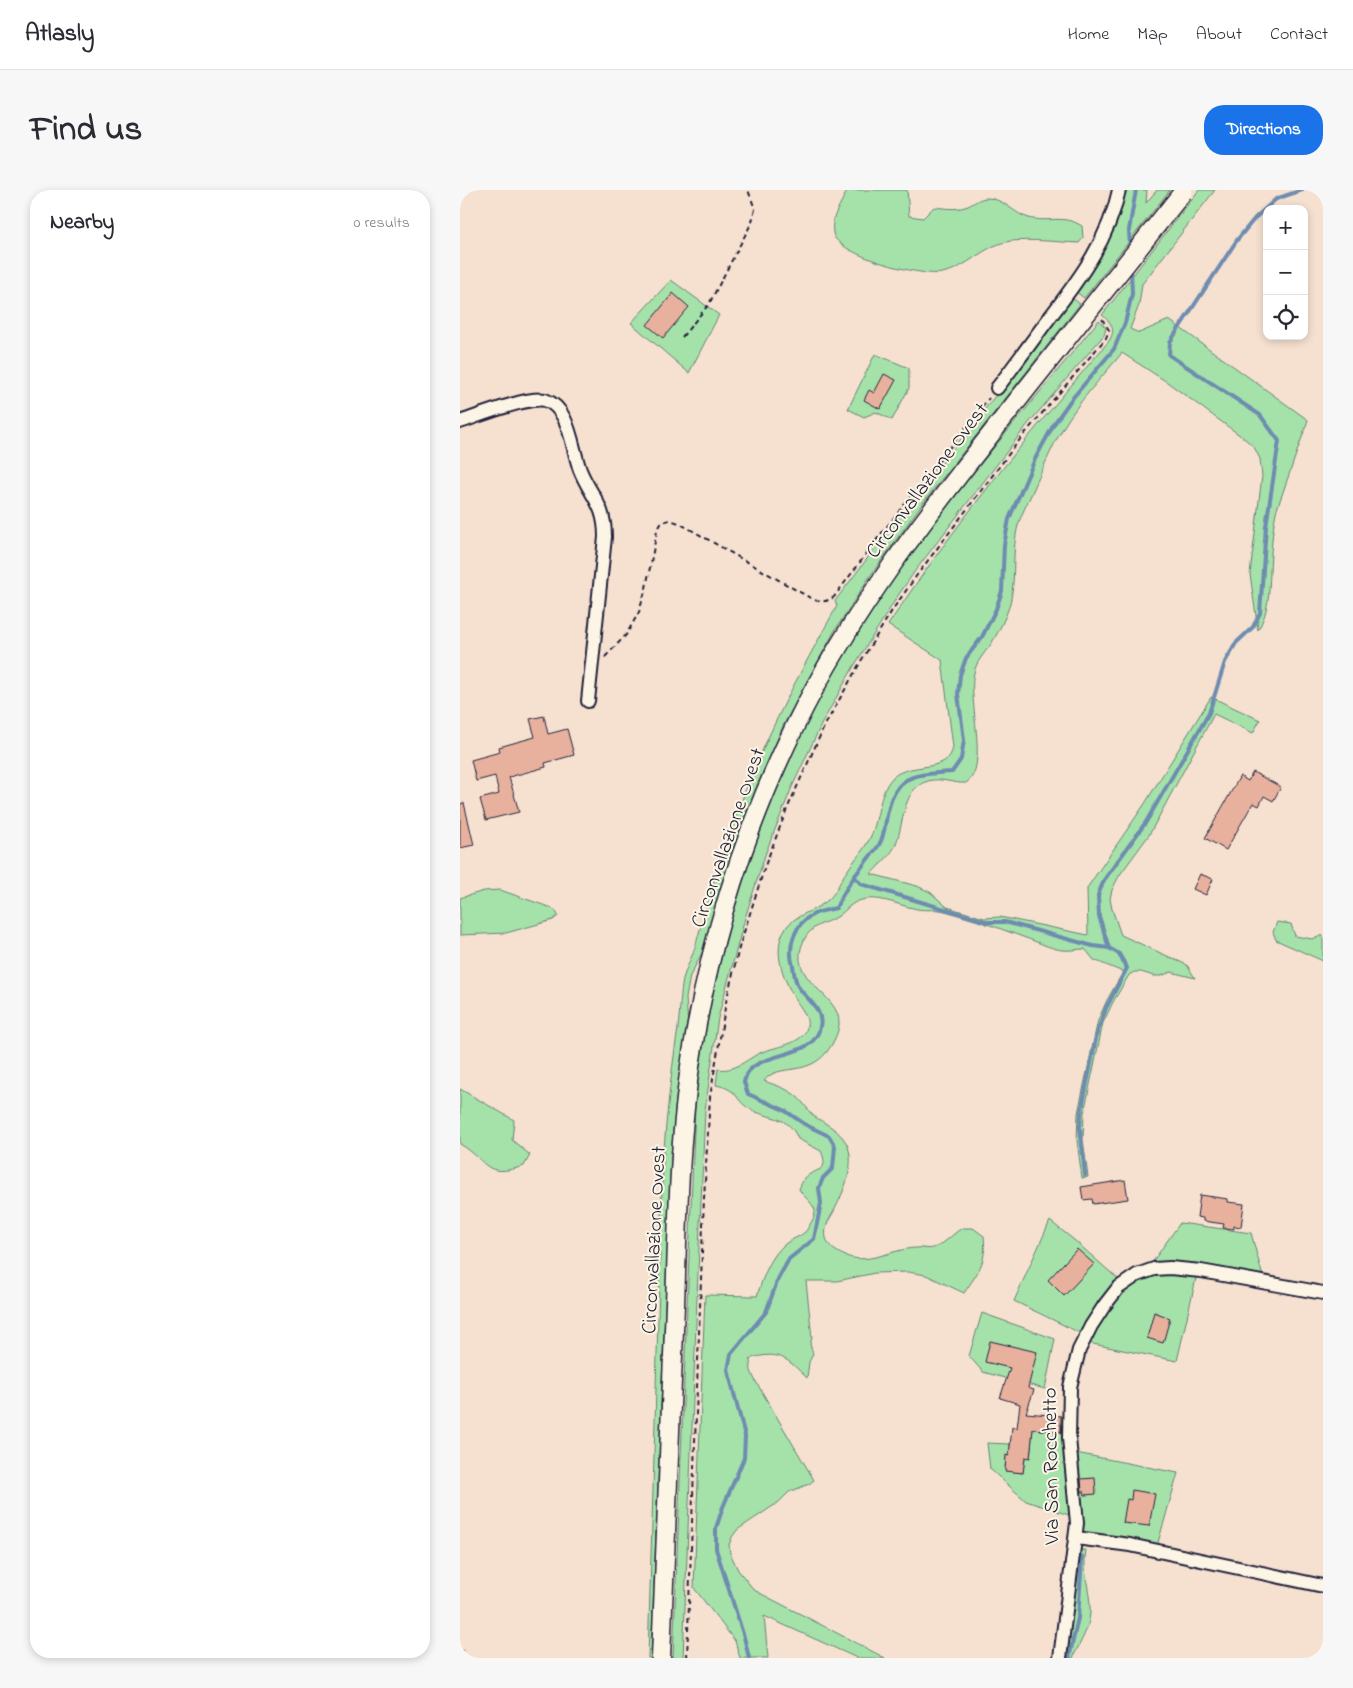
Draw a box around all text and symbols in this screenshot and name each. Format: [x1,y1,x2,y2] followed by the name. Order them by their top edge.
[25,17,94,52] text: Atlasly
[1068,22,1109,48] text: Home
[1137,22,1168,48] text: Map
[1196,22,1242,48] text: About
[1270,22,1328,48] text: Contact
[30,105,142,156] text: Find us
[1204,105,1323,155] button: Directions
[1263,205,1308,340] map controls
[1263,205,1308,250] button: +
[50,208,114,238] text: Nearby
[354,211,410,235] text: 0 results
[1263,250,1308,295] button: −
[1263,295,1308,340] button: locate
[859,397,997,565] street label: Circonvallazione Ovest
[684,744,774,932] street label: Circonvallazione Ovest
[635,1145,675,1335] street label: Circonvallazione Ovest
[1036,1387,1068,1546] street label: Via San Rocchetto

